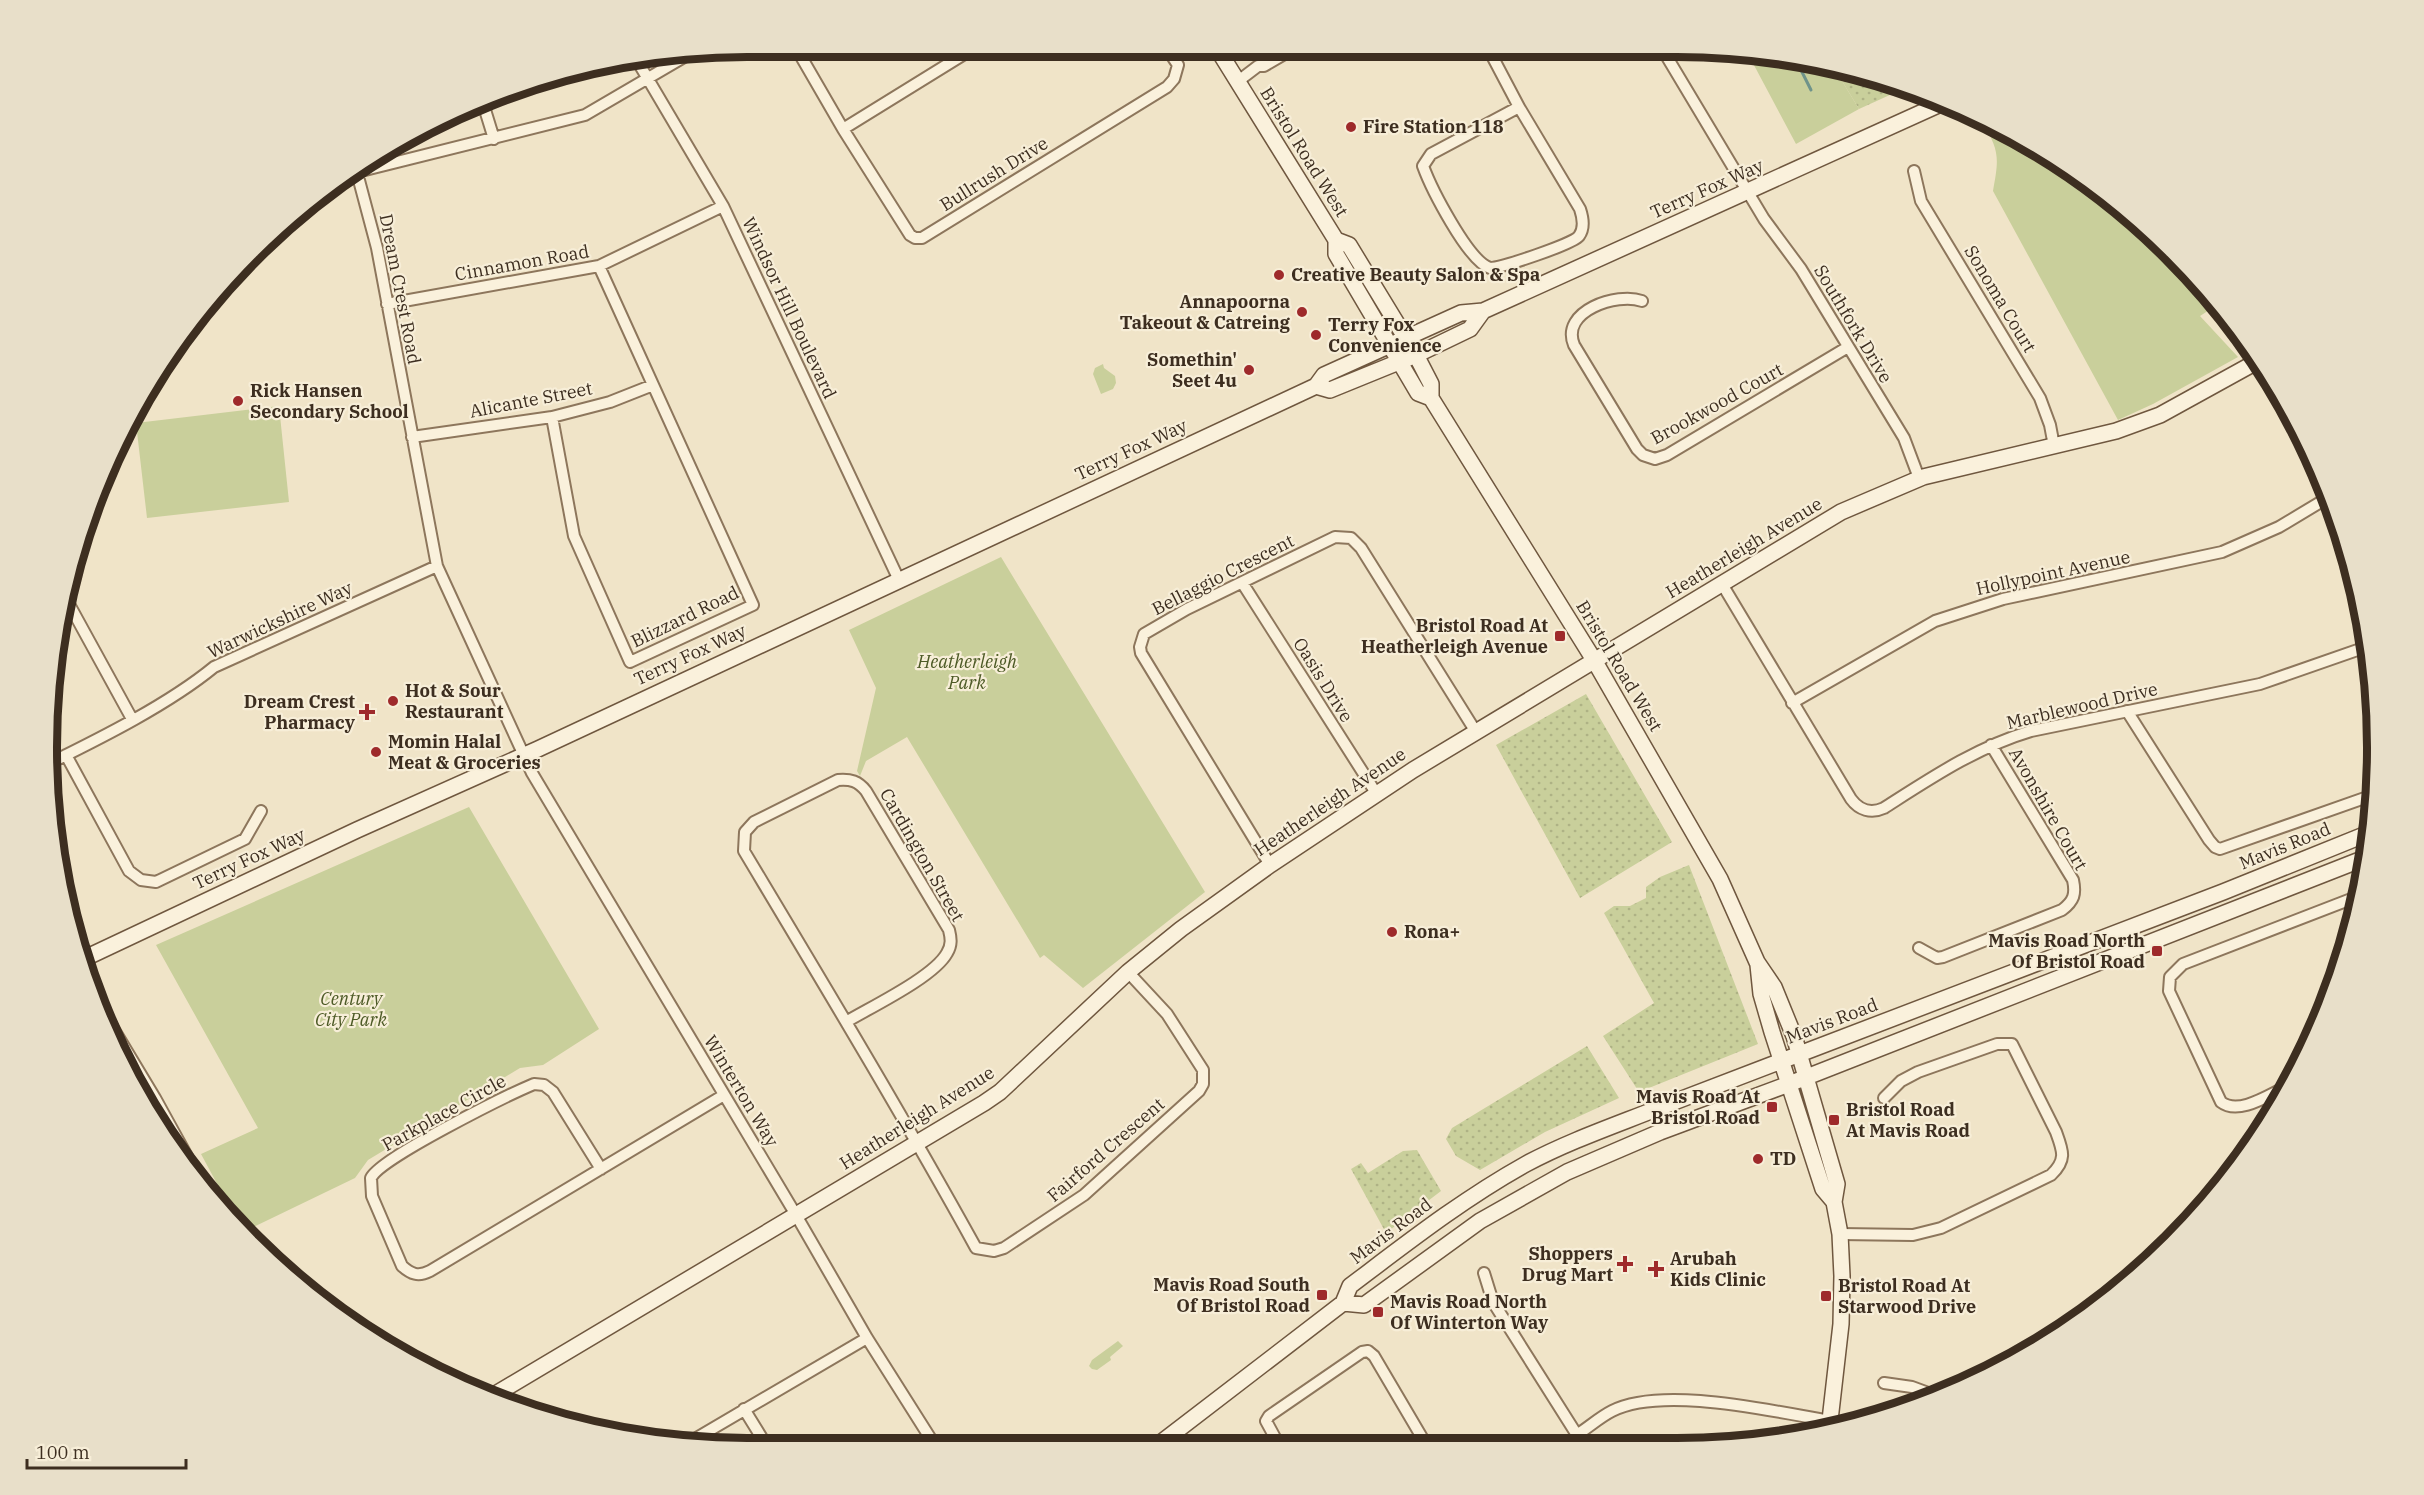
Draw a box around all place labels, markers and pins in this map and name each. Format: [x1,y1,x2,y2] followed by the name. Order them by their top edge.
[1363,115,1504,138] place label: Fire Station 118
[1344,120,1358,134] marker: Fire Station 118
[1291,263,1540,286] place label: Creative Beauty Salon & Spa
[1272,268,1286,282] marker: Creative Beauty Salon & Spa
[1120,290,1291,334] place label: Annapoorna Takeout & Catreing
[1295,305,1309,319] marker: Annapoorna Takeout & Catreing
[1328,313,1442,357] place label: Terry Fox Convenience
[1309,328,1323,342] marker: Terry Fox Convenience
[1147,348,1237,392] place label: Somethin' Seet 4u
[1242,363,1256,377] marker: Somethin' Seet 4u
[250,379,409,423] place label: Rick Hansen Secondary School
[231,394,245,408] marker: Rick Hansen Secondary School
[1361,614,1548,658] place label: Bristol Road At Heatherleigh Avenue
[1553,629,1567,643] marker: Bristol Road At Heatherleigh Avenue
[405,679,504,723] place label: Hot & Sour Restaurant
[244,690,356,734] place label: Dream Crest Pharmacy
[386,694,400,708] marker: Hot & Sour Restaurant
[360,705,374,719] marker: Dream Crest Pharmacy
[388,730,541,774] place label: Momin Halal Meat & Groceries
[369,745,383,759] marker: Momin Halal Meat & Groceries
[1404,920,1460,943] place label: Rona+
[1385,925,1399,939] marker: Rona+
[1988,929,2145,973] place label: Mavis Road North Of Bristol Road
[2150,944,2164,958] marker: Mavis Road North Of Bristol Road
[1636,1085,1760,1129] place label: Mavis Road At Bristol Road
[1846,1098,1970,1142] place label: Bristol Road At Mavis Road
[1765,1100,1779,1114] marker: Mavis Road At Bristol Road
[1827,1113,1841,1127] marker: Bristol Road At Mavis Road
[1770,1147,1796,1170] place label: TD
[1751,1152,1765,1166] marker: TD
[1522,1242,1613,1286] place label: Shoppers Drug Mart
[1670,1247,1766,1291] place label: Arubah Kids Clinic
[1618,1257,1632,1271] marker: Shoppers Drug Mart
[1647,1260,1665,1278] marker: Arubah Kids Clinic
[1153,1273,1310,1317] place label: Mavis Road South Of Bristol Road
[1838,1274,1976,1318] place label: Bristol Road At Starwood Drive
[1315,1288,1329,1302] marker: Mavis Road South Of Bristol Road
[1819,1289,1833,1303] marker: Bristol Road At Starwood Drive
[1390,1290,1549,1334] place label: Mavis Road North Of Winterton Way
[1371,1305,1385,1319] marker: Mavis Road North Of Winterton Way

